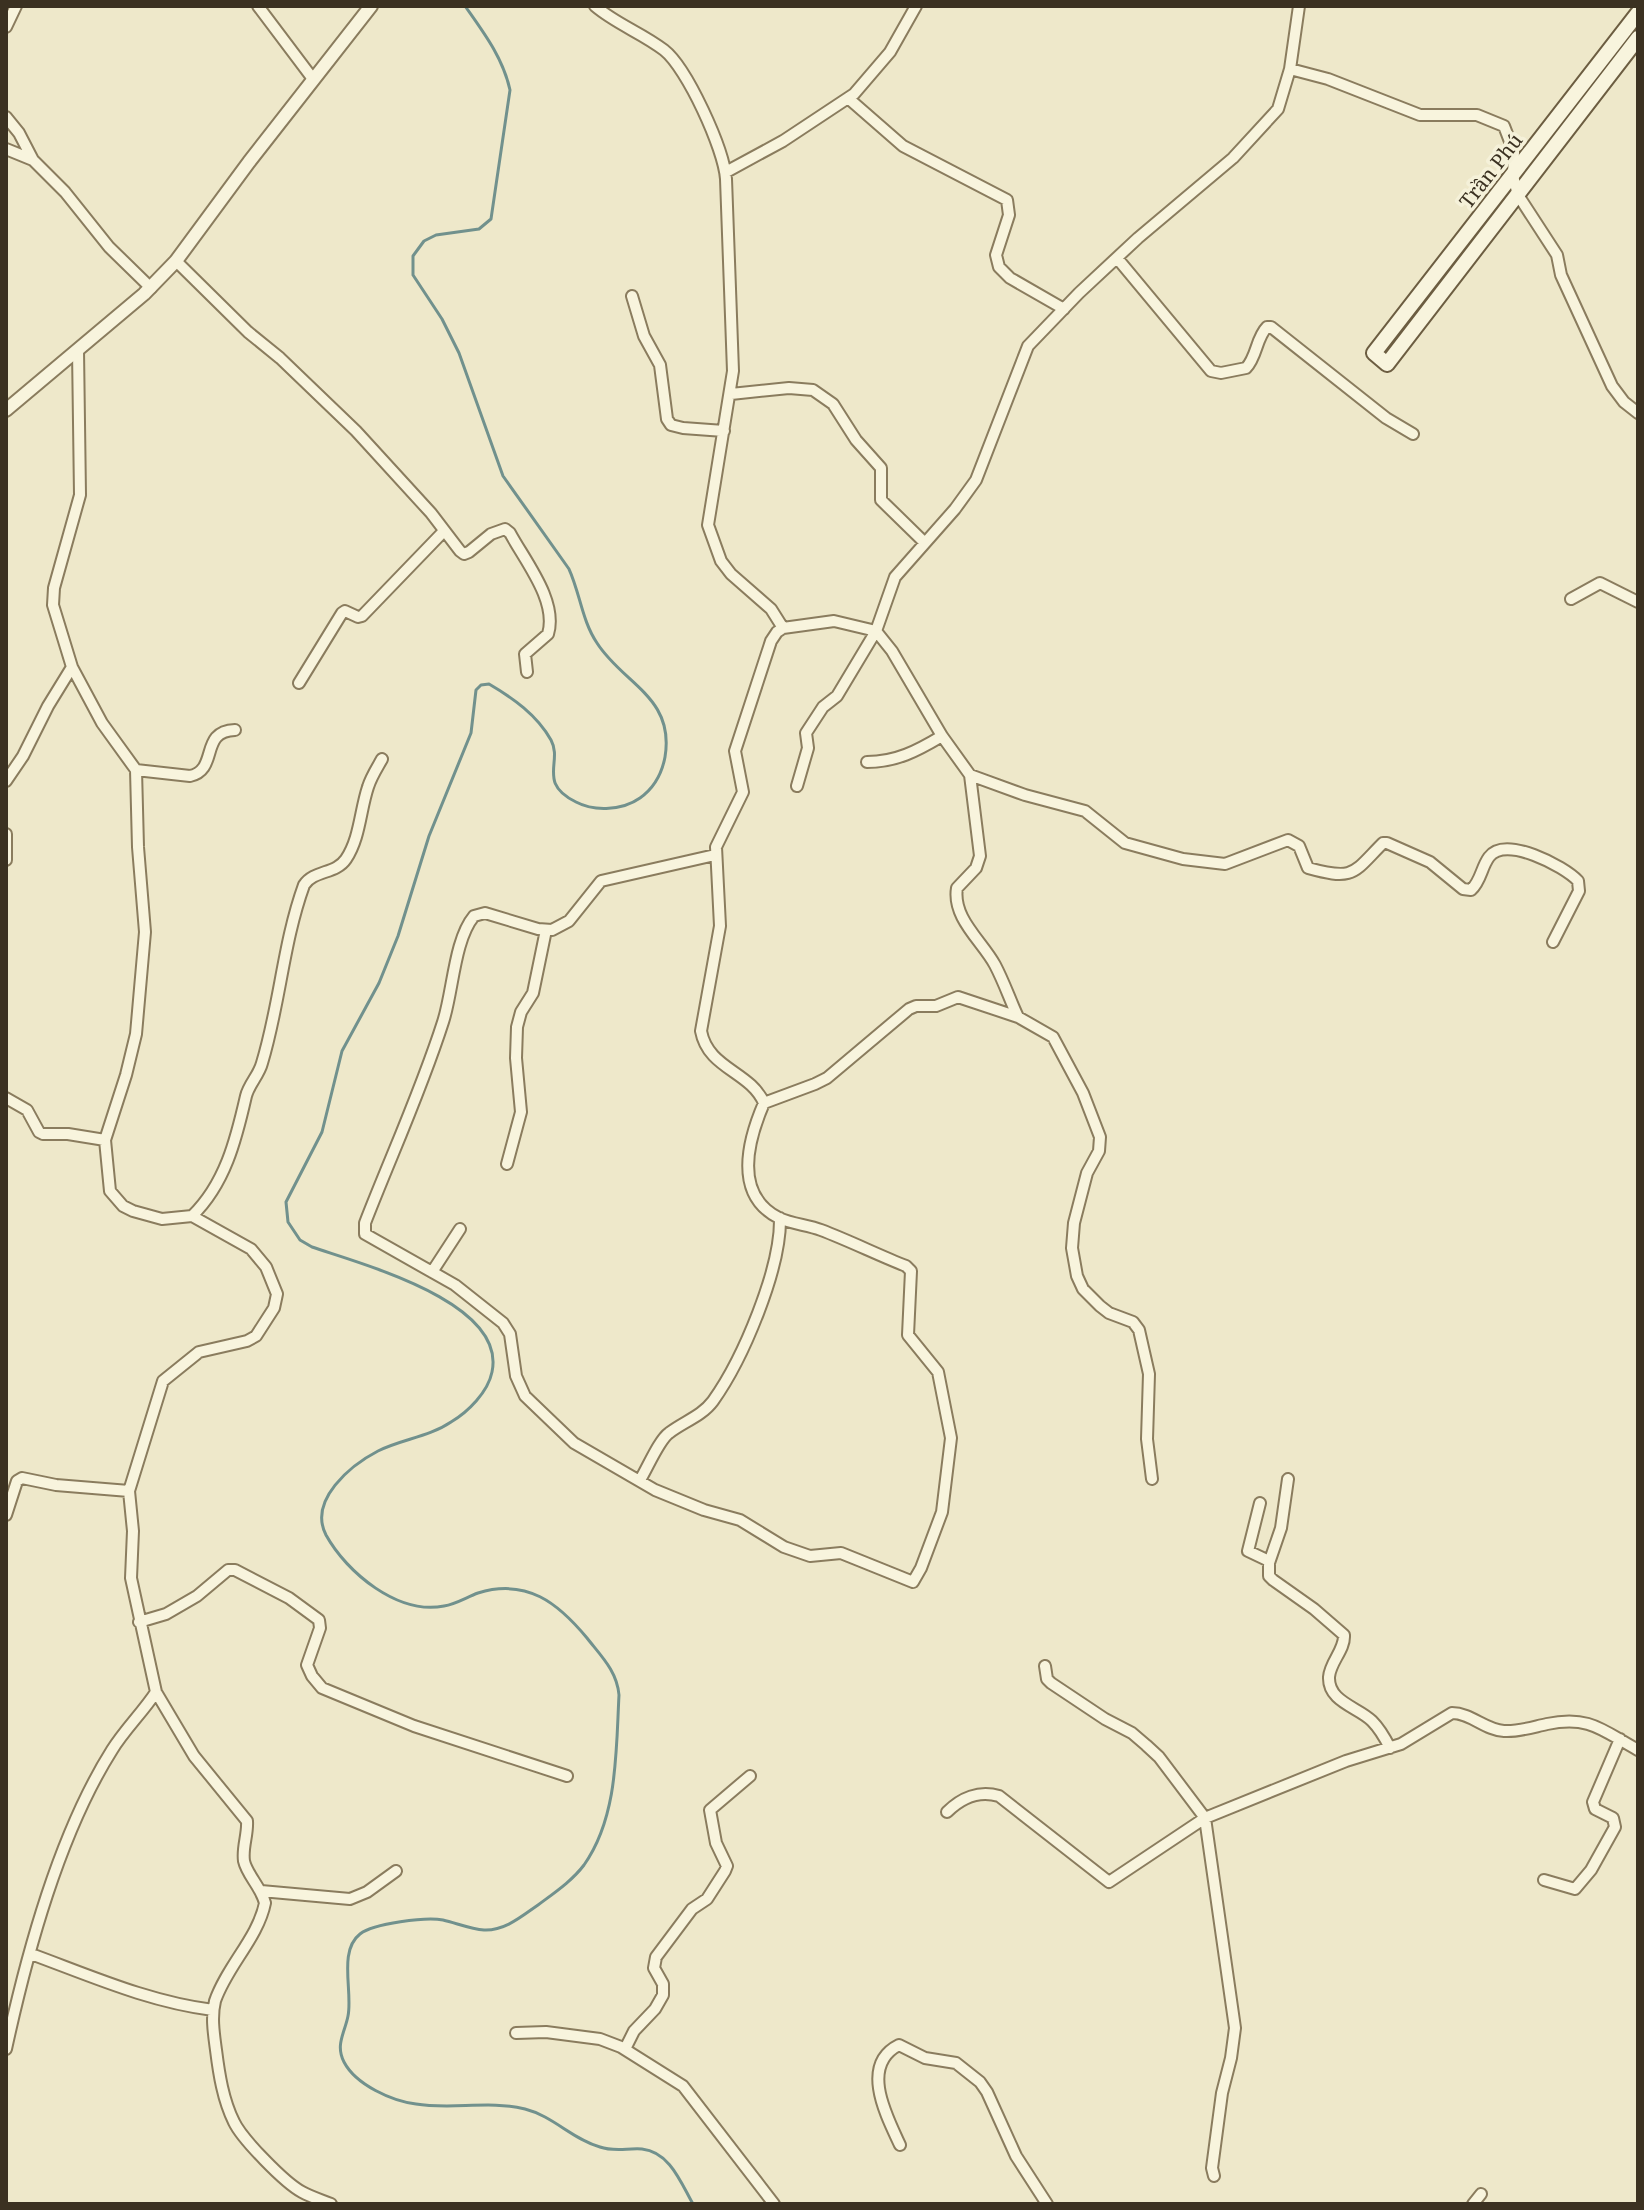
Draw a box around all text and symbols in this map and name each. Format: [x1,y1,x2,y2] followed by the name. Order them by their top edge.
[1453,127,1529,214] street label: Trần Phú

